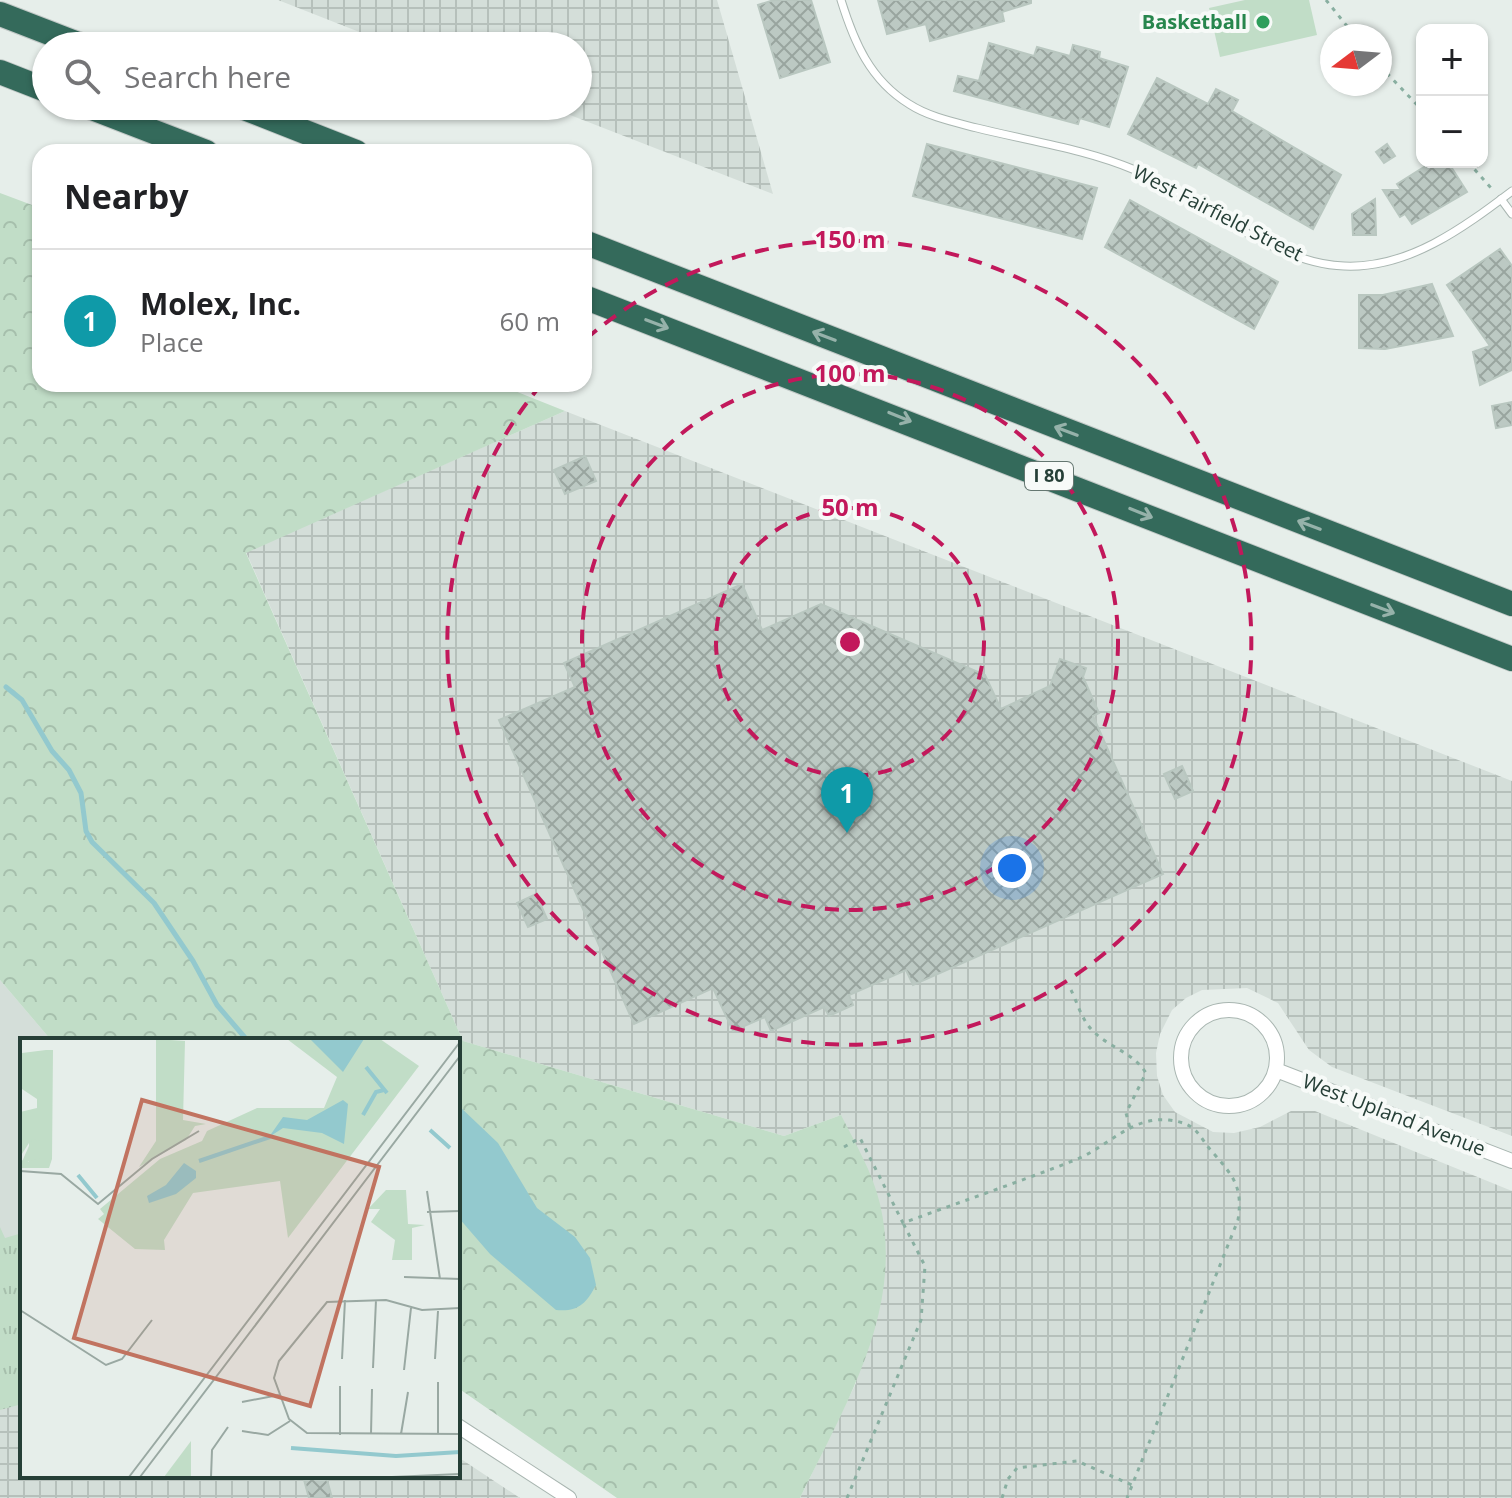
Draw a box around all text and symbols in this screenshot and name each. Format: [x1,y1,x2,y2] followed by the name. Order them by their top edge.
[1142,8,1247,35] place label: Basketball
[1254,13,1272,31] marker: Basketball
[1320,24,1392,96] north arrow
[1416,24,1488,168] map controls
[1416,24,1488,96] button: +
[32,32,592,120] search box
[60,54,104,98] icon: search
[124,56,291,97] text: Search here
[1416,96,1488,168] button: −
[1129,158,1308,267] street label: West Fairfield Street
[64,173,189,219] text: Nearby
[815,222,885,255] text: 150 m
[140,283,301,324] text: Molex, Inc.
[83,303,97,339] text: 1
[499,303,560,339] text: 60 m
[644,318,669,332] one-way arrow
[140,324,204,360] text: Place
[812,328,837,342] one-way arrow
[815,356,885,389] text: 100 m
[887,411,912,425] one-way arrow
[1054,423,1079,437] one-way arrow
[1025,462,1073,490] road number: I 80
[821,490,879,523] text: 50 m
[1128,507,1153,521] one-way arrow
[1297,517,1322,531] one-way arrow
[1370,603,1395,617] one-way arrow
[836,628,864,656] centre of rings
[821,767,873,833] pin: 1
[992,848,1032,888] your location
[20,1038,460,1478] inset map
[1299,1067,1490,1162] street label: West Upland Avenue

